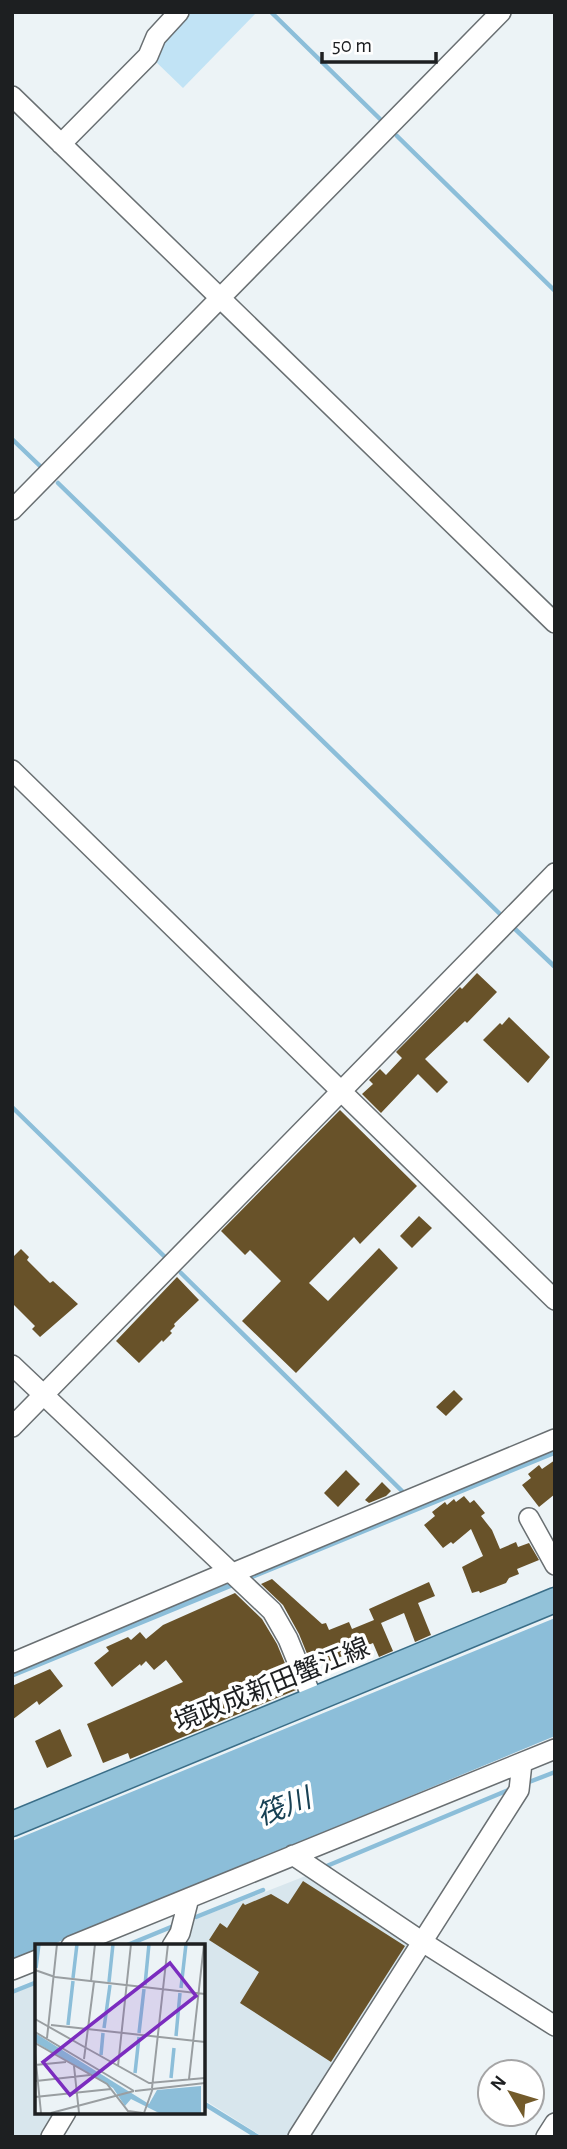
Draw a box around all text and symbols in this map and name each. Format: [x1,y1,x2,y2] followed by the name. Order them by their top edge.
[322,21,436,65] scale bar
[332,35,372,56] text: 50 m
[170,1632,373,1736] street label: 境政成新田蟹江線
[252,1782,318,1831] water label: 筏川
[35,1944,205,2114] inset map
[476,2058,546,2128] north arrow
[487,2072,510,2095] text: N

